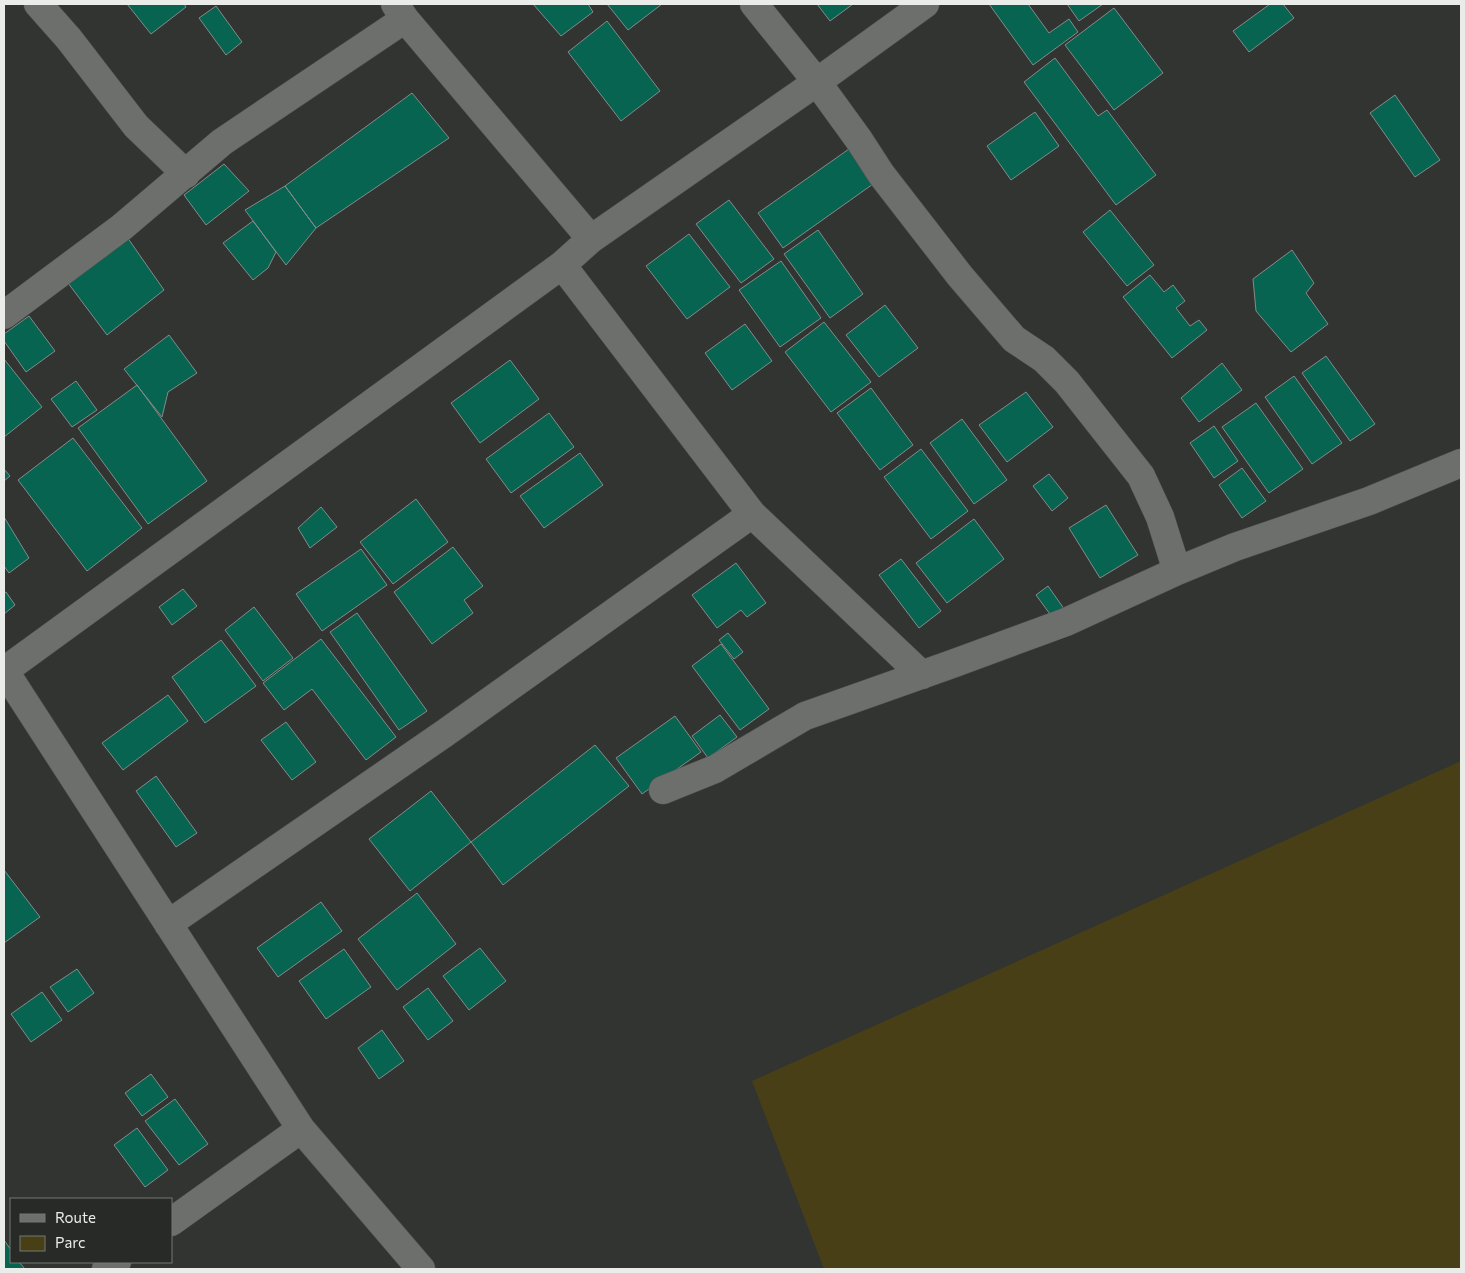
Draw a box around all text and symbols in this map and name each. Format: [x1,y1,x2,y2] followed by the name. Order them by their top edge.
[10,1198,172,1263] legend
[55,1208,96,1226] text: Route
[55,1233,85,1251] text: Parc

